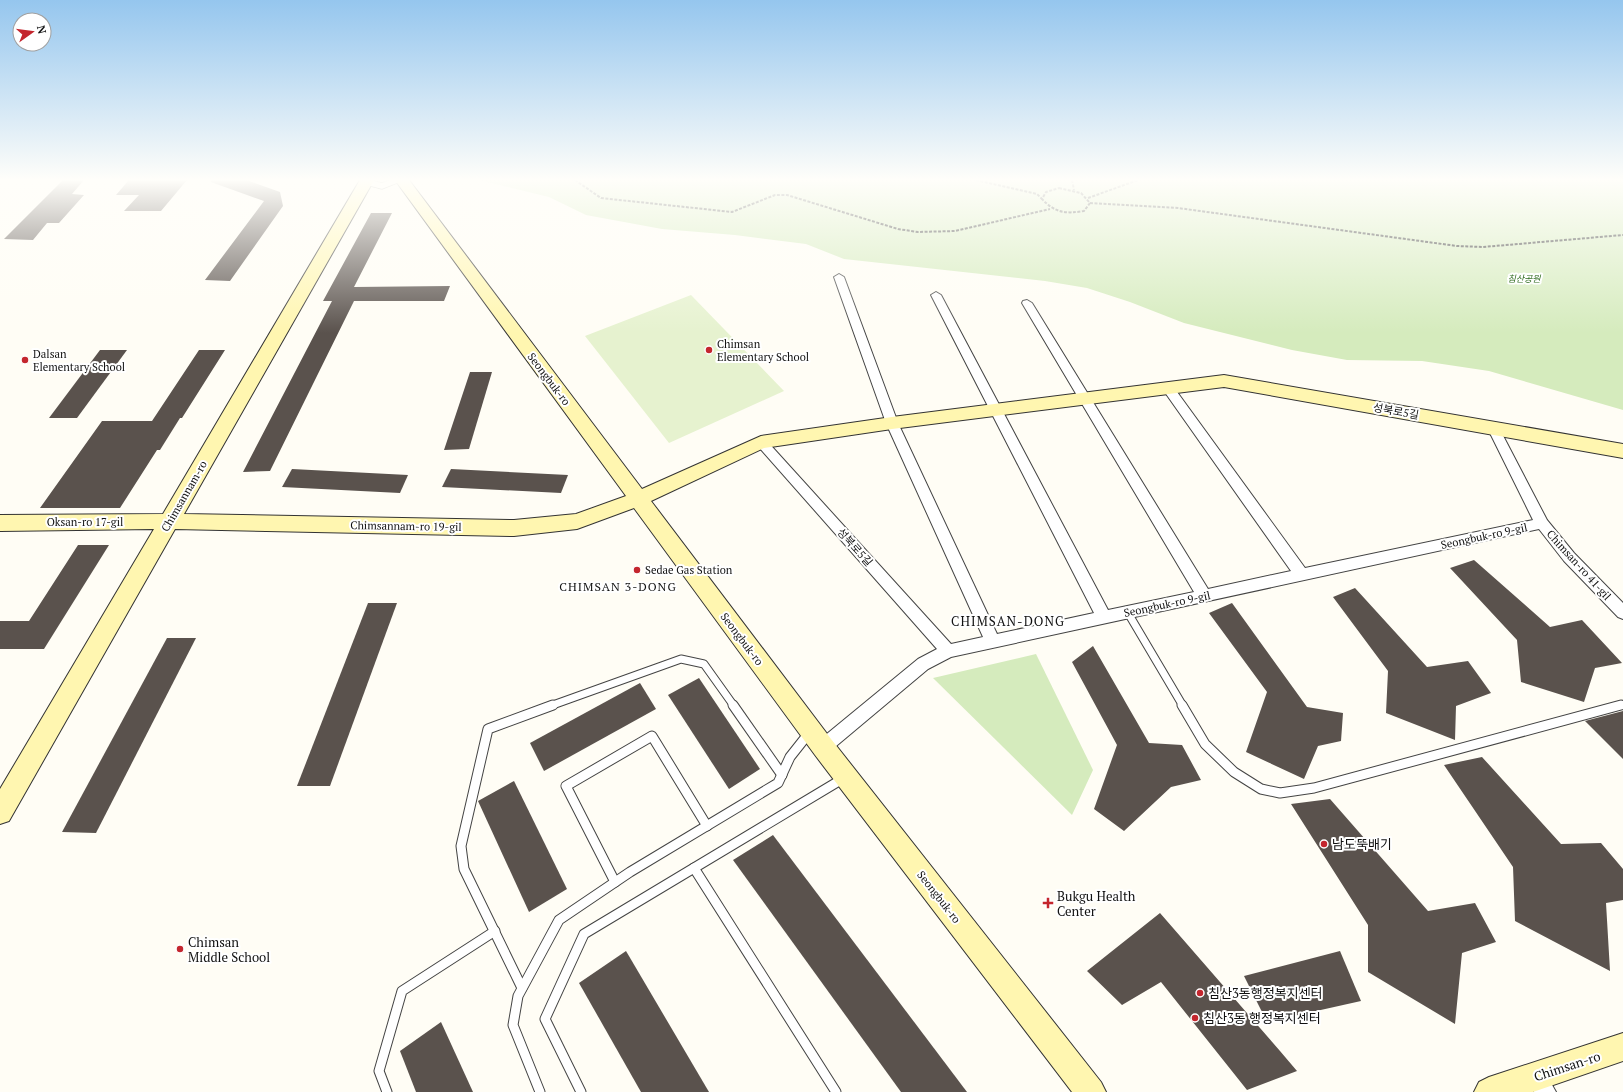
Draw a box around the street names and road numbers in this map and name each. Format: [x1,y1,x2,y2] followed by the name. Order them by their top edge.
[525,350,573,408] street label: Seongbuk-ro
[1372,400,1420,422] street label: 성북로5길
[158,458,210,534] street label: Chimsannam-ro
[47,515,123,529] street label: Oksan-ro 17-gil
[350,518,462,534] street label: Chimsannam-ro 19-gil
[1439,520,1529,552] street label: Seongbuk-ro 9-gil
[834,525,876,569] street label: 성북로5길
[1544,527,1614,603] street label: Chimsan-ro 41-gil
[1122,588,1212,620] street label: Seongbuk-ro 9-gil
[718,610,766,668] street label: Seongbuk-ro
[914,868,964,926] street label: Seongbuk-ro
[1532,1047,1602,1085] street label: Chimsan-ro

